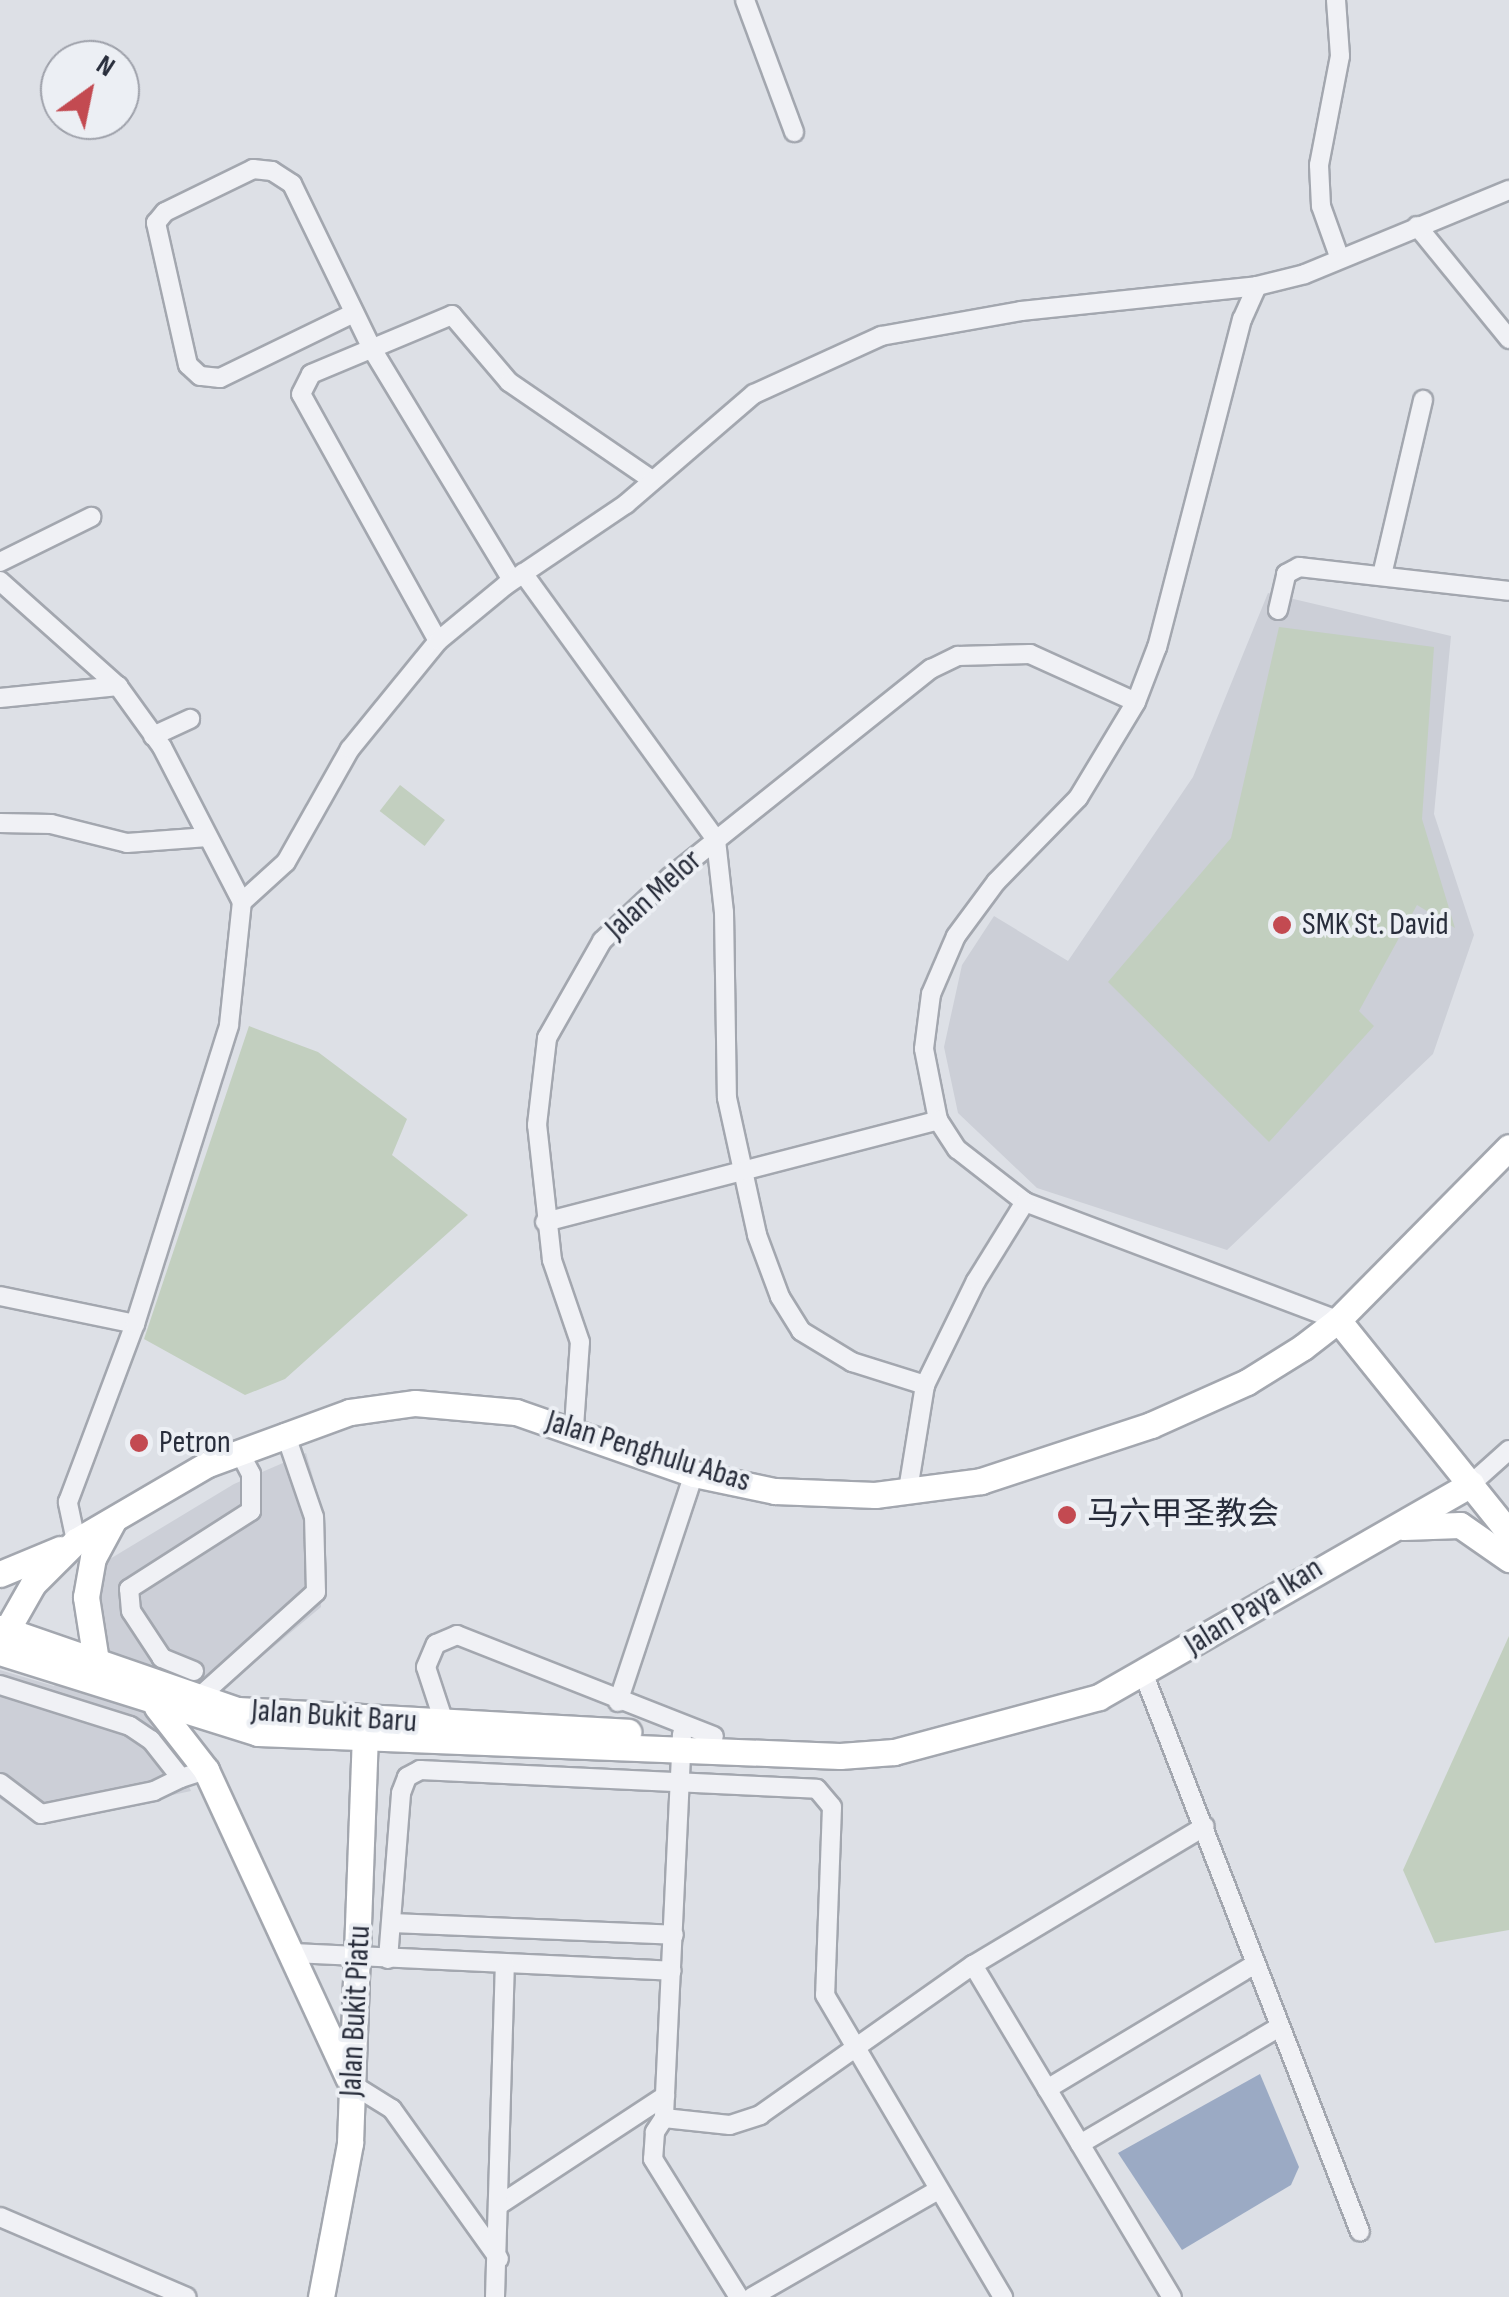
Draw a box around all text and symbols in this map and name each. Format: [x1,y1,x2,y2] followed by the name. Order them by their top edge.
[40,40,140,140] north arrow
[90,48,121,84] text: N
[598,842,710,948] street label: Jalan Melor
[1302,906,1449,944] place label: SMK St. David
[1271,914,1293,936] marker: SMK St. David
[541,1403,755,1501] street label: Jalan Penghulu Abas
[159,1424,231,1462] place label: Petron
[128,1432,150,1454] marker: Petron
[1087,1496,1279,1534] place label: 马六甲圣教会
[1056,1504,1078,1526] marker: 马六甲圣教会
[1178,1550,1330,1664] street label: Jalan Paya Ikan
[250,1692,418,1742] street label: Jalan Bukit Baru
[332,1924,380,2098] street label: Jalan Bukit Piatu

